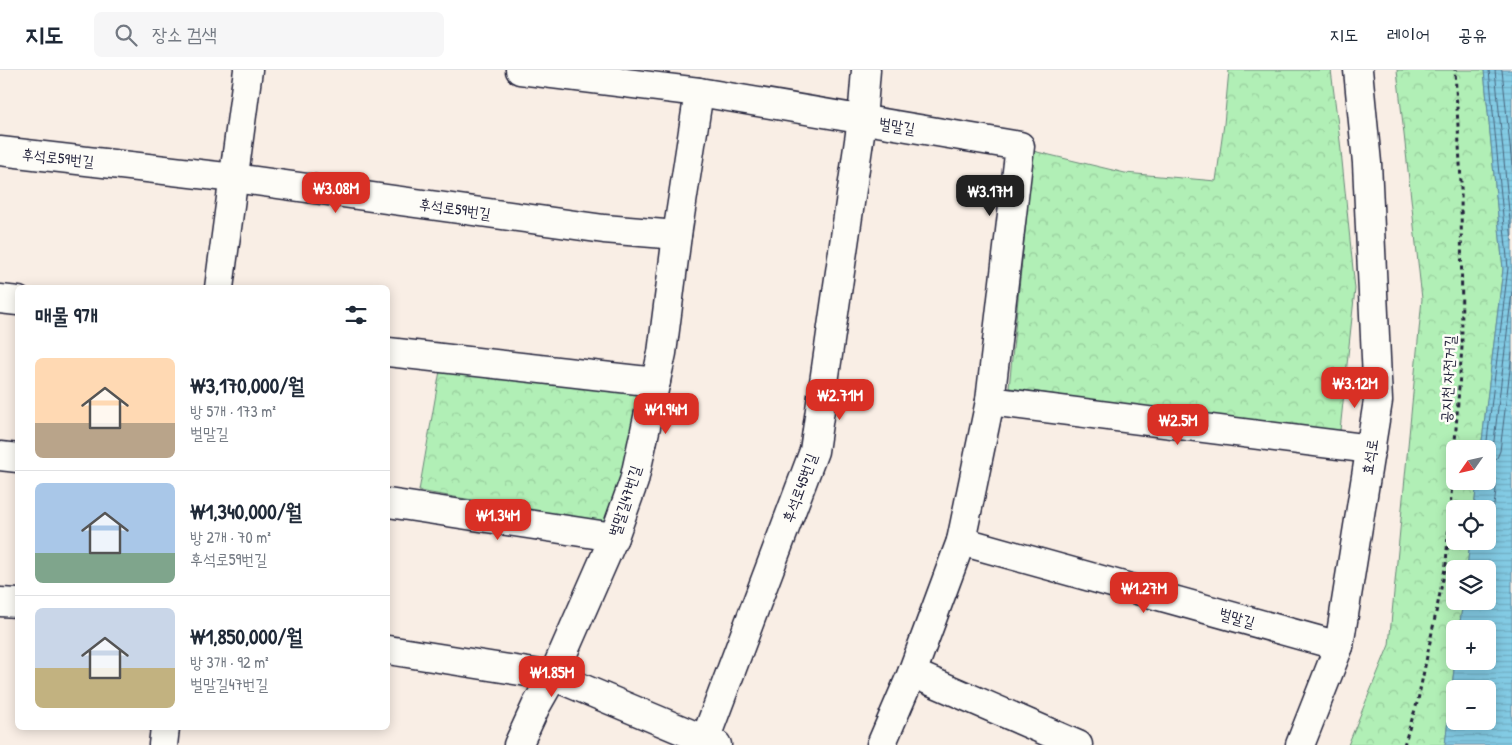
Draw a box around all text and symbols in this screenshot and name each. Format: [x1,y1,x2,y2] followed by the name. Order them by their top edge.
[94,12,444,57] search box
[25,18,64,50] text: 지도
[112,21,140,49] icon: search
[152,21,217,47] text: 장소 검색
[1330,22,1359,47] text: 지도
[1387,22,1430,47] text: 레이어
[1458,22,1487,47] text: 공유
[878,112,917,139] street label: 벌말길
[21,143,95,172] street label: 후석로59번길
[295,172,377,214] pin: ₩3.08M
[949,174,1031,217] pin: ₩3.17M
[313,177,359,199] text: ₩3.08M
[967,180,1013,202] text: ₩3.17M
[418,193,492,224] street label: 후석로59번길
[35,301,98,330] text: 매물 9개
[342,301,370,329] icon: filters
[1435,335,1460,423] street label: 공지천 자전거길
[1314,366,1396,409] pin: ₩3.12M
[190,371,305,400] text: ₩3,170,000/월
[1332,372,1378,394] text: ₩3.12M
[75,378,135,438] icon: home
[799,378,881,421] pin: ₩2.71M
[817,384,863,406] text: ₩2.71M
[625,392,707,435] pin: ₩1.94M
[645,398,687,420] text: ₩1.94M
[190,400,276,422] text: 방 5개 · 173 m²
[1143,404,1213,446] pin: ₩2.5M
[1158,409,1198,431] text: ₩2.5M
[190,422,229,444] text: 벌말길
[1356,437,1383,476] street label: 효석로
[1446,440,1496,490] north arrow
[1446,440,1496,730] map controls
[777,450,822,525] street label: 후석로45번길
[603,463,646,539] street label: 벌말길47번길
[190,497,302,526] text: ₩1,340,000/월
[457,498,539,541] pin: ₩1.34M
[1446,500,1496,550] button: locate
[75,503,135,563] icon: home
[476,504,520,526] text: ₩1.34M
[190,526,271,548] text: 방 2개 · 70 m²
[190,548,267,570] text: 후석로59번길
[1446,560,1496,610] button: layers
[1103,572,1185,614] pin: ₩1.27M
[1121,577,1167,599] text: ₩1.27M
[1217,602,1257,633] street label: 벌말길
[1446,620,1496,670] button: +
[190,622,303,651] text: ₩1,850,000/월
[75,628,135,688] icon: home
[190,651,269,673] text: 방 3개 · 92 m²
[511,656,593,698] pin: ₩1.85M
[530,661,574,683] text: ₩1.85M
[190,673,268,695] text: 벌말길47번길
[1446,680,1496,730] button: −

